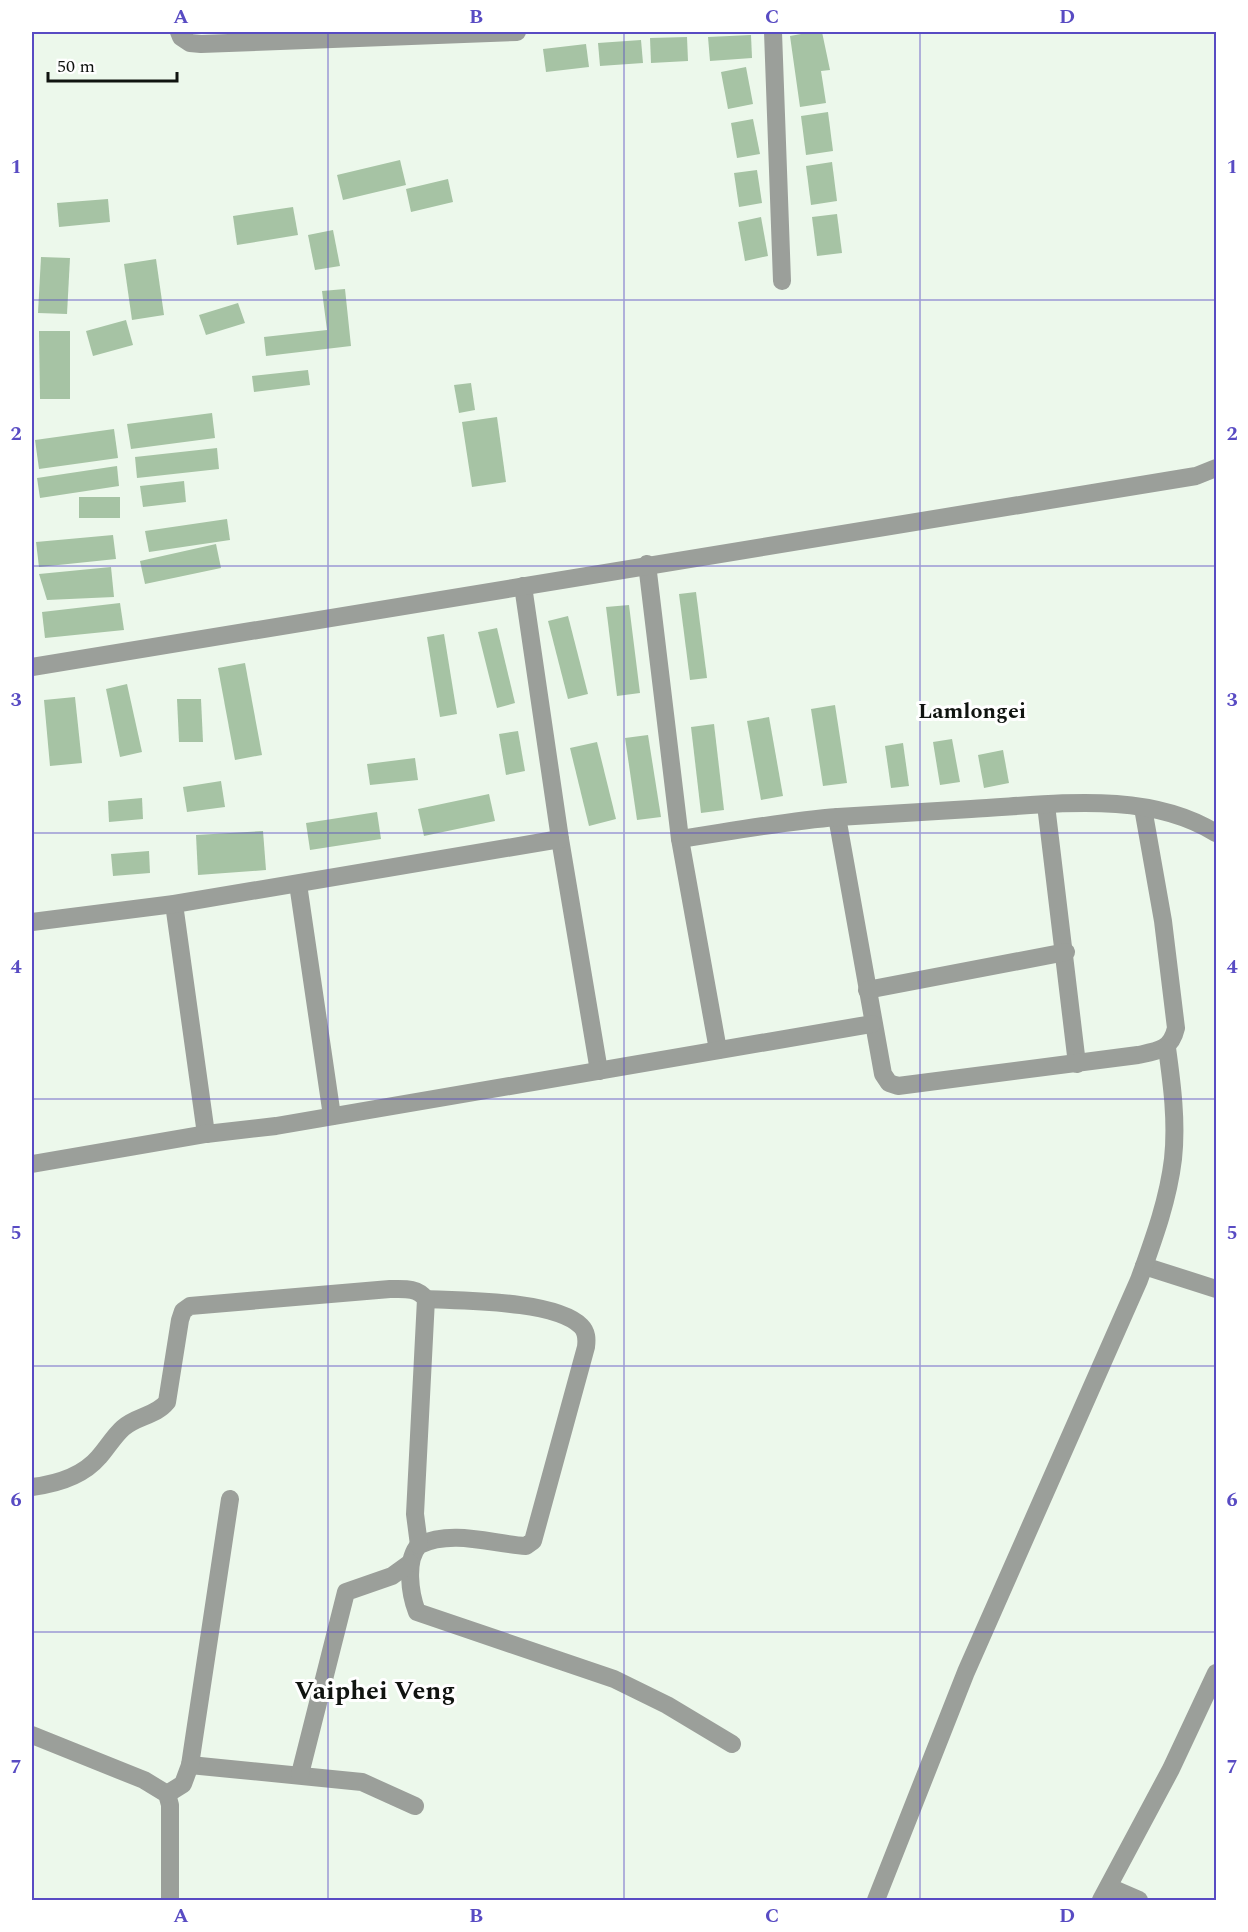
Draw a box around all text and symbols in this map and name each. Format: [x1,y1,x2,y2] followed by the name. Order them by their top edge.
[173,2,189,32] text: A
[469,2,483,32] text: B
[765,2,779,32] text: C
[1059,2,1075,32] text: D
[48,45,177,83] scale bar
[57,53,95,80] text: 50 m
[10,152,22,182] text: 1
[1226,152,1238,182] text: 1
[10,419,22,449] text: 2
[1226,419,1238,449] text: 2
[10,685,22,715] text: 3
[1226,685,1238,715] text: 3
[918,695,1026,728] district label: Lamlongei
[10,952,22,982] text: 4
[1226,952,1238,982] text: 4
[10,1218,22,1248] text: 5
[1226,1218,1238,1248] text: 5
[10,1485,22,1515] text: 6
[1226,1485,1238,1515] text: 6
[295,1671,455,1711] district label: Vaiphei Veng
[10,1752,22,1782] text: 7
[1226,1752,1238,1782] text: 7
[173,1901,189,1931] text: A
[469,1901,483,1931] text: B
[765,1901,779,1931] text: C
[1059,1901,1075,1931] text: D

